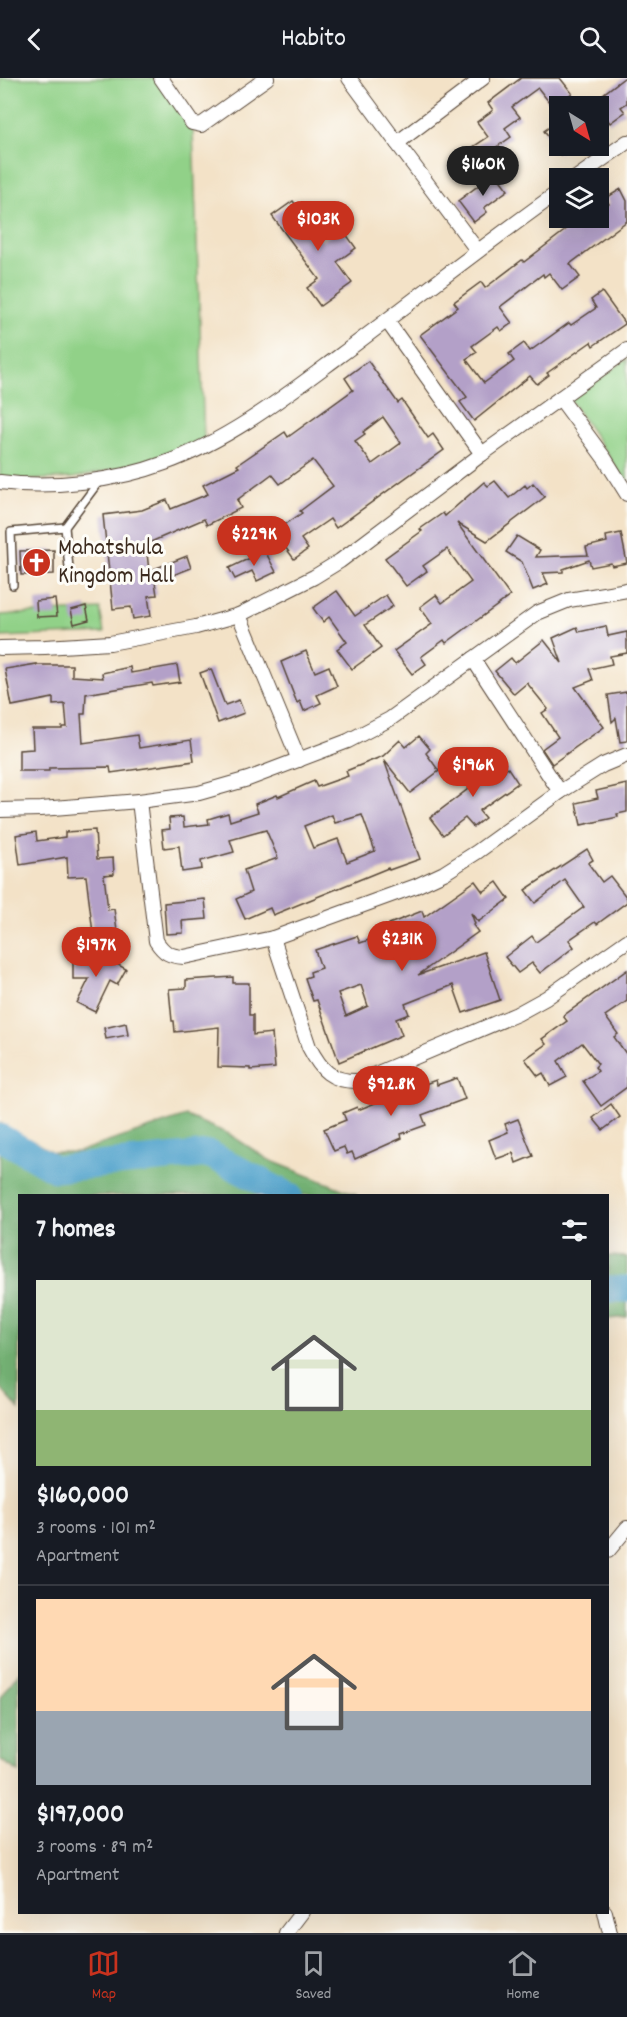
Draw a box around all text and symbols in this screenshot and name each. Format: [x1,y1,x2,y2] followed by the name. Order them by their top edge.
[281,20,346,59] text: Habito
[18,23,51,56] icon: back
[576,23,609,56] icon: search
[549,96,609,156] north arrow
[549,96,609,228] map controls
[441,146,525,197] pin: $160K
[461,151,505,179] text: $160K
[549,168,609,228] button: layers
[276,201,360,252] pin: $103K
[296,206,340,234] text: $103K
[212,516,296,567] pin: $229K
[231,521,277,549] text: $229K
[58,532,174,594] place label: Mahatshula Kingdom Hall
[21,547,53,579] church icon: Mahatshula Kingdom Hall
[431,747,515,798] pin: $196K
[452,752,494,780] text: $196K
[360,921,444,972] pin: $231K
[381,926,423,954] text: $231K
[54,927,138,978] pin: $197K
[76,932,116,960] text: $197K
[342,1066,440,1117] pin: $92.8K
[367,1071,415,1099] text: $92.8K
[36,1212,116,1249] text: 7 homes
[558,1214,591,1247] icon: filters
[260,1319,368,1427] icon: home
[36,1478,129,1515] text: $160,000
[36,1515,156,1543] text: 3 rooms · 101 m²
[36,1543,119,1571] text: Apartment
[260,1638,368,1746] icon: home
[36,1797,124,1834] text: $197,000
[36,1834,153,1862] text: 3 rooms · 89 m²
[36,1862,119,1890] text: Apartment
[87,1947,120,2006] tab: Map
[295,1947,331,2006] tab: Saved
[506,1947,540,2006] tab: Home

